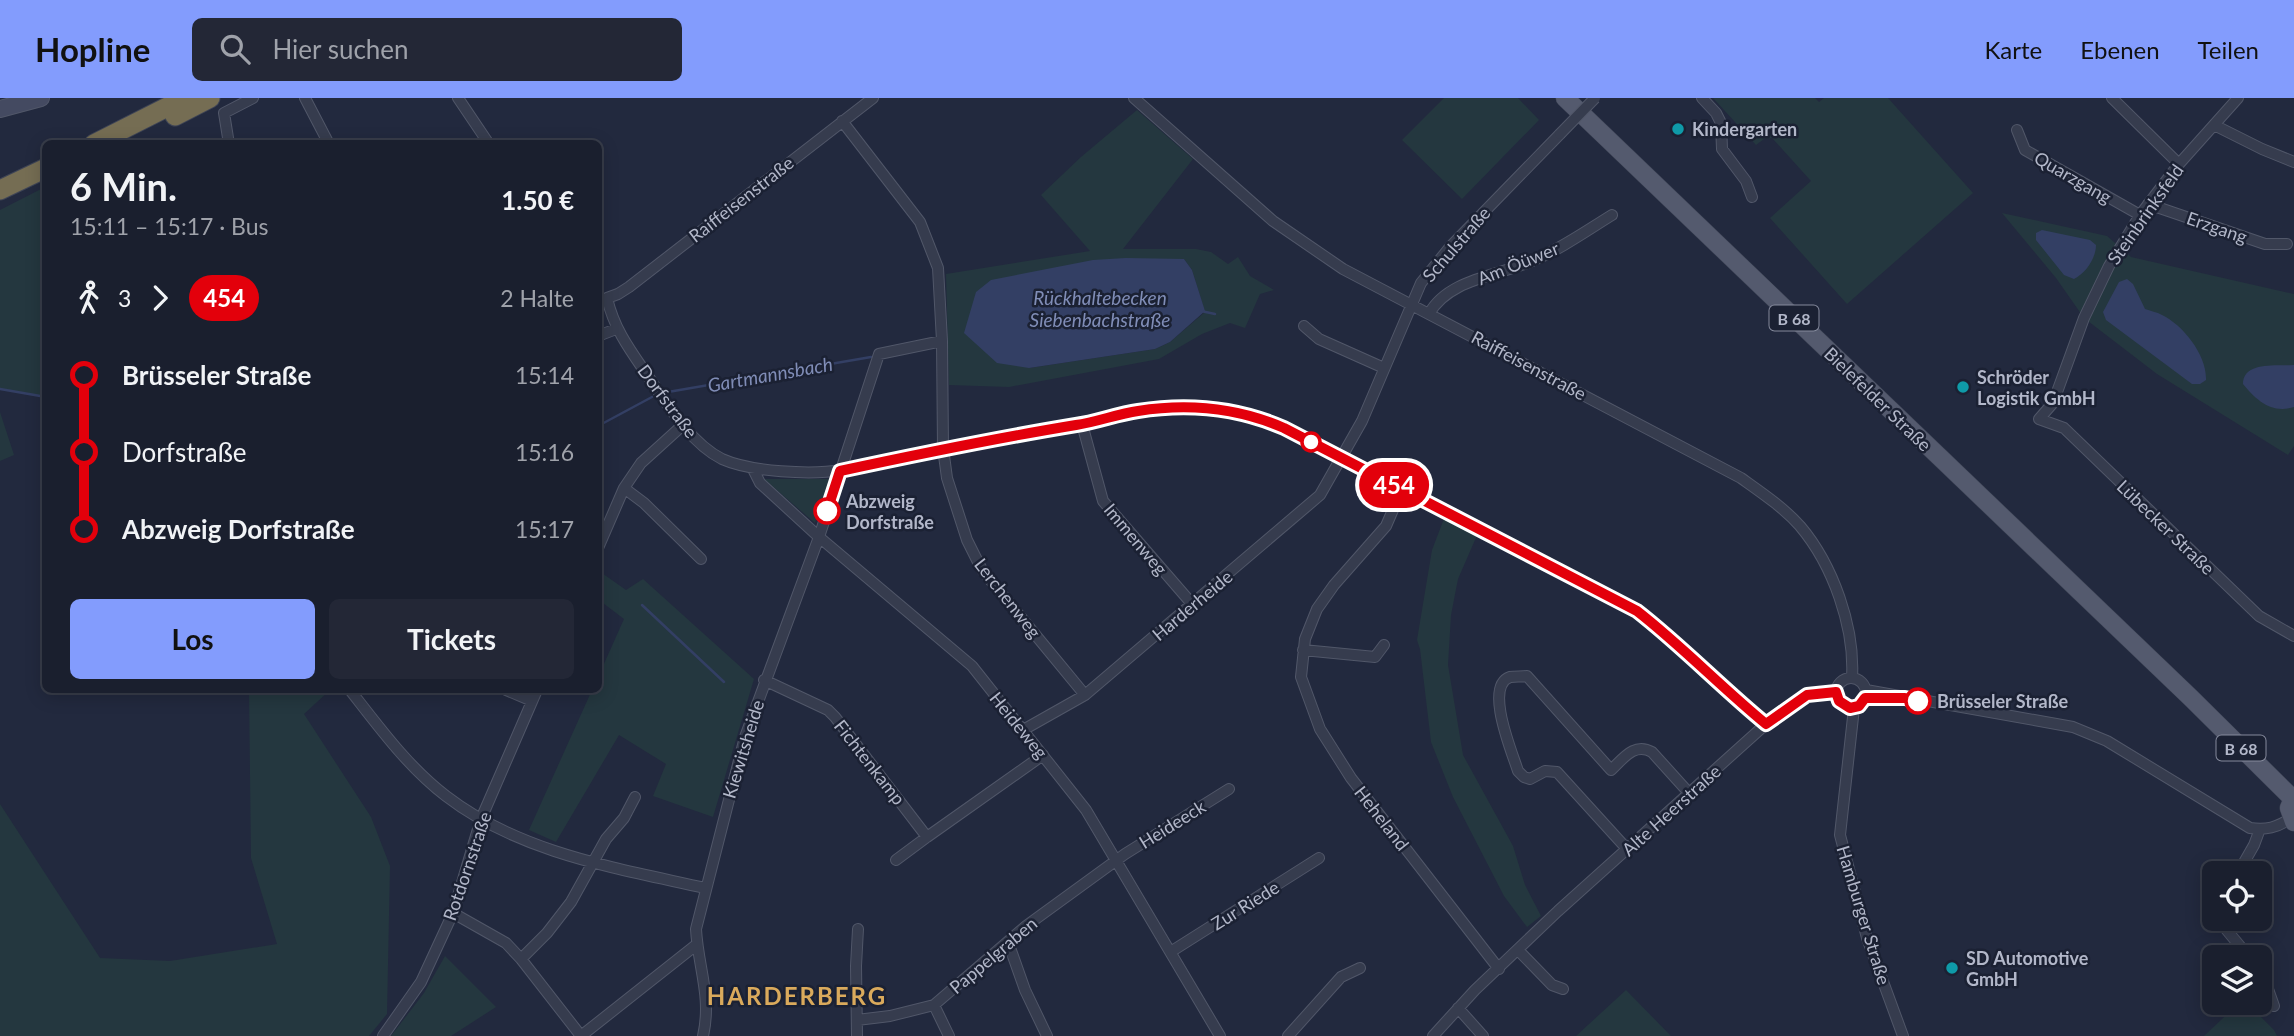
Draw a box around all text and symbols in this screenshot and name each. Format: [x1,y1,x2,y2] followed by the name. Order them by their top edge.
[192,18,682,81] search box
[35,29,150,69] text: Hopline
[216,30,254,68] icon: search
[272,33,409,65] text: Hier suchen
[1985,35,2042,64] text: Karte
[2080,35,2160,64] text: Ebenen
[2198,35,2259,64] text: Teilen
[1692,118,1797,140] place label: Kindergarten
[1670,121,1686,137] marker: Kindergarten
[2030,146,2116,208] street label: Quarzgang
[684,151,798,247] street label: Raiffeisenstraße
[2102,160,2188,268] street label: Steinbrinksfeld
[70,163,177,209] text: 6 Min.
[501,184,574,216] text: 1.50 €
[1417,202,1495,286] street label: Schulstraße
[2184,206,2250,248] street label: Erzgang
[70,212,269,240] text: 15:11 – 15:17 · Bus
[1474,237,1562,289] street label: Am Öüwer
[70,279,108,317] icon: walk
[141,279,179,317] icon: forward
[203,283,245,312] text: 454
[118,284,131,312] text: 3
[500,284,574,312] text: 2 Halte
[1030,286,1170,331] water label: Rückhaltebecken Siebenbachstraße
[1770,306,1818,330] road number: B 68
[1468,326,1590,404] street label: Raiffeisenstraße
[1820,342,1936,456] street label: Bielefelder Straße
[706,352,834,396] water label: Gartmannsbach
[122,359,311,391] text: Brüsseler Straße
[633,360,703,442] street label: Dorfstraße
[515,361,574,389] text: 15:14
[1977,366,2096,409] place label: Schröder Logistik GmbH
[1955,379,1971,395] marker: Schröder Logistik GmbH
[1301,432,1321,452] unlabelled marker
[122,436,246,468] text: Dorfstraße
[515,438,574,466] text: 15:16
[1354,462,1434,508] line badge: 454
[1373,470,1415,499] text: 454
[2113,475,2219,579] street label: Lübecker Straße
[845,490,934,533] place label: Abzweig Dorfstraße
[814,498,840,524] marker: Abzweig Dorfstraße
[1100,499,1172,579] street label: Immenweg
[122,513,355,545] text: Abzweig Dorfstraße
[515,515,574,543] text: 15:17
[970,554,1046,642] street label: Lerchenweg
[1147,565,1237,645] street label: Harderheide
[70,599,315,679] button: Los
[329,599,574,679] button: Tickets
[985,687,1053,763] street label: Heideweg
[1905,688,1931,714] marker: Brüsseler Straße
[1937,690,2069,712] place label: Brüsseler Straße
[718,697,768,801] street label: Kiewitsheide
[830,715,910,809] street label: Fichtenkamp
[2216,736,2266,761] road number: B 68
[1617,760,1725,860] street label: Alte Heerstraße
[1350,781,1414,855] street label: Heheland
[1135,795,1210,853] street label: Heideeck
[438,809,496,923] street label: Rotdornstraße
[1832,843,1896,987] street label: Hamburger Straße
[2202,861,2272,1015] map controls
[2202,861,2272,931] button: locate
[1207,876,1283,934] street label: Zur Riede
[945,912,1041,998] street label: Pappelgraben
[2202,945,2272,1015] button: layers
[1966,947,2089,990] place label: SD Automotive GmbH
[1944,960,1960,976] marker: SD Automotive GmbH
[707,981,887,1010] district label: HARDERBERG

